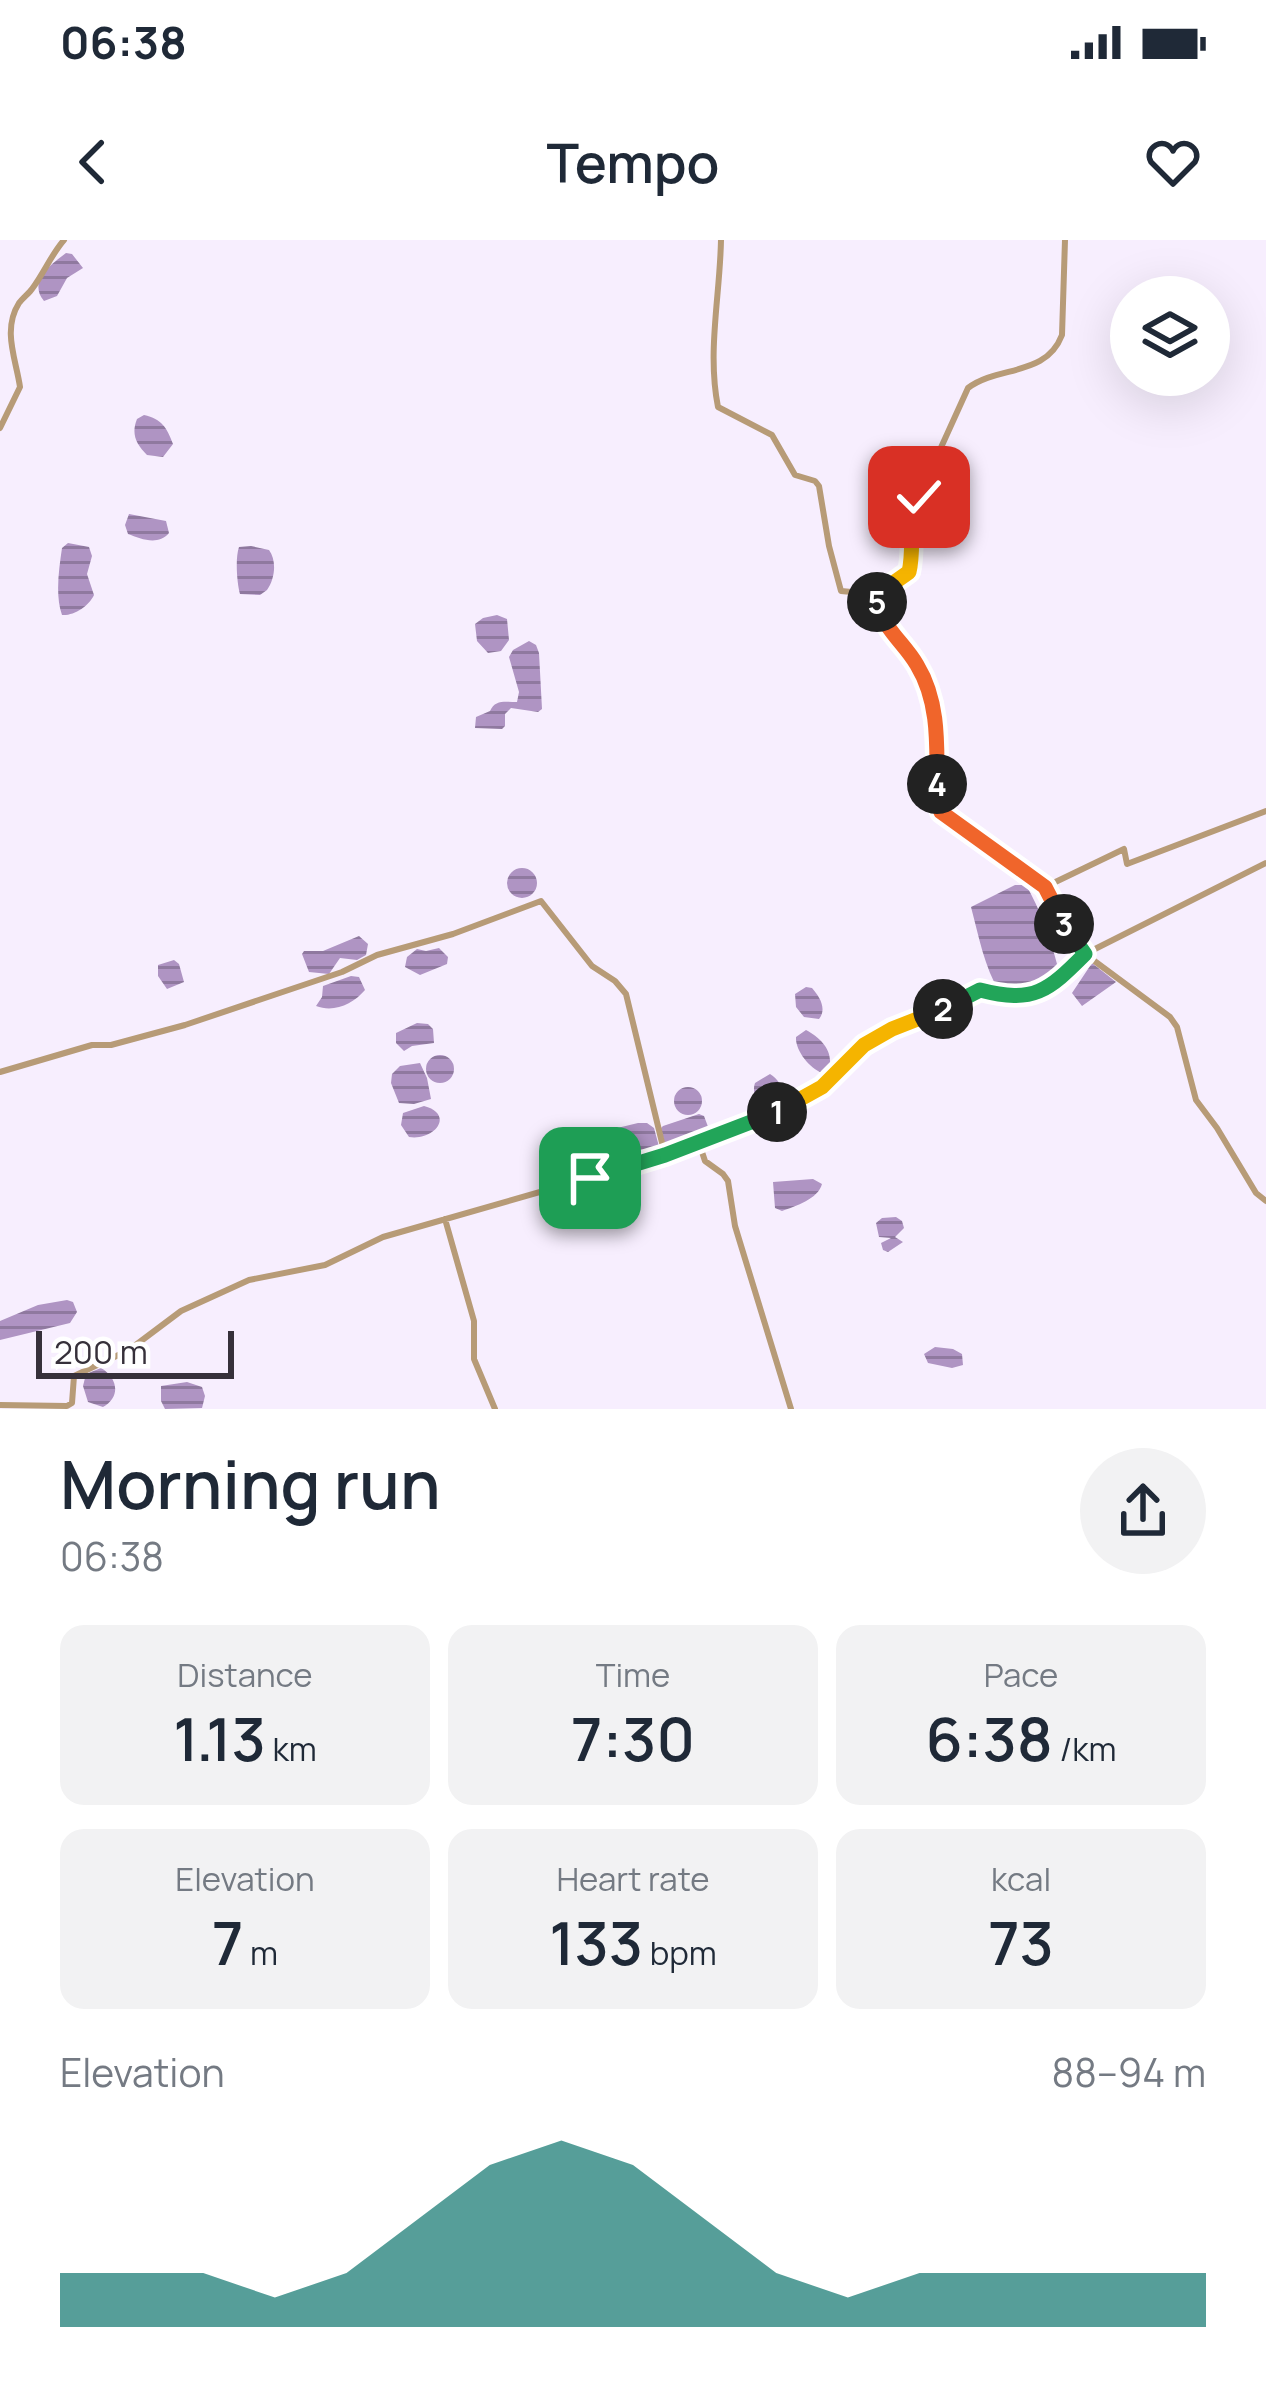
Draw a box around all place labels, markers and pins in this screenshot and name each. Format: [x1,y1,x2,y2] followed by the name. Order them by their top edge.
[868,446,970,548] pin
[847,572,907,632] pin: 5
[907,754,967,814] pin: 4
[1034,894,1094,954] pin: 3
[913,979,973,1039] pin: 2
[747,1082,807,1142] pin: 1
[539,1127,641,1229] pin

